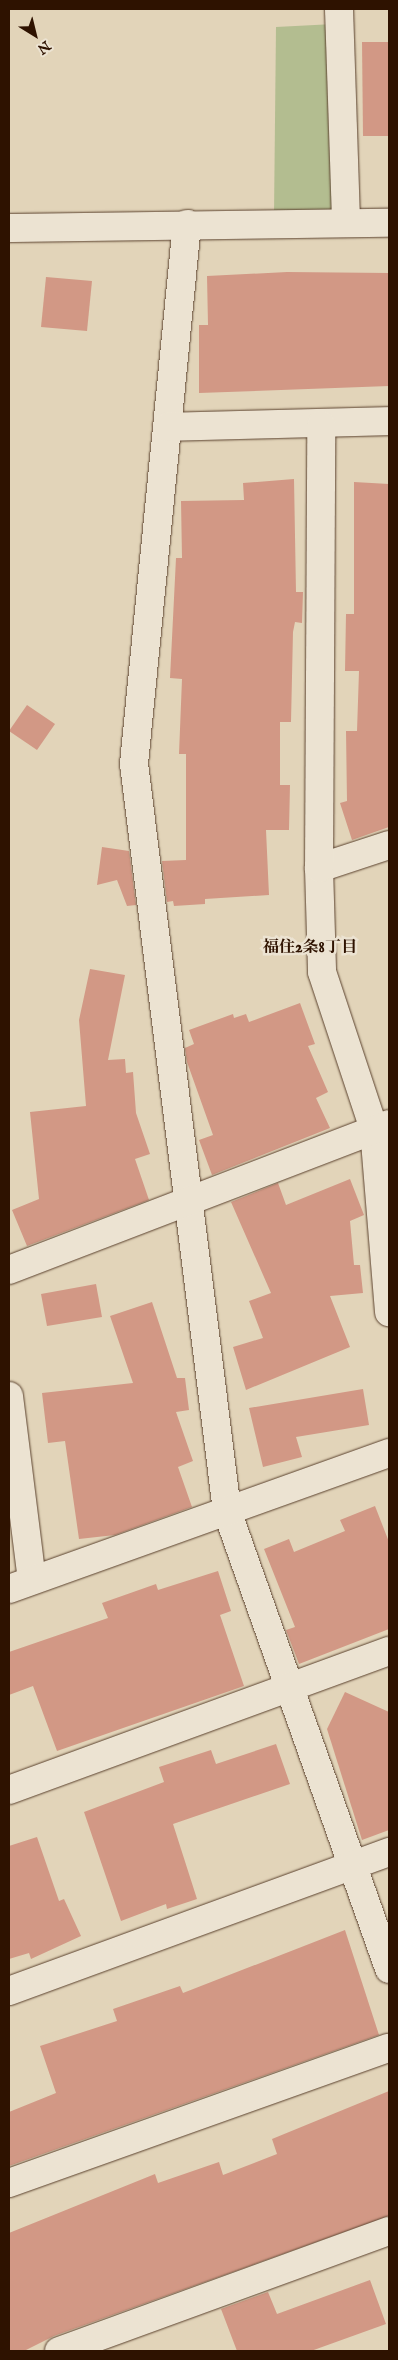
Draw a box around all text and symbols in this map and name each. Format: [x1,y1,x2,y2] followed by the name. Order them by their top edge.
[10,10,60,60] north arrow
[34,36,54,58] text: N
[263,938,357,958] district label: 福住2条8丁目

